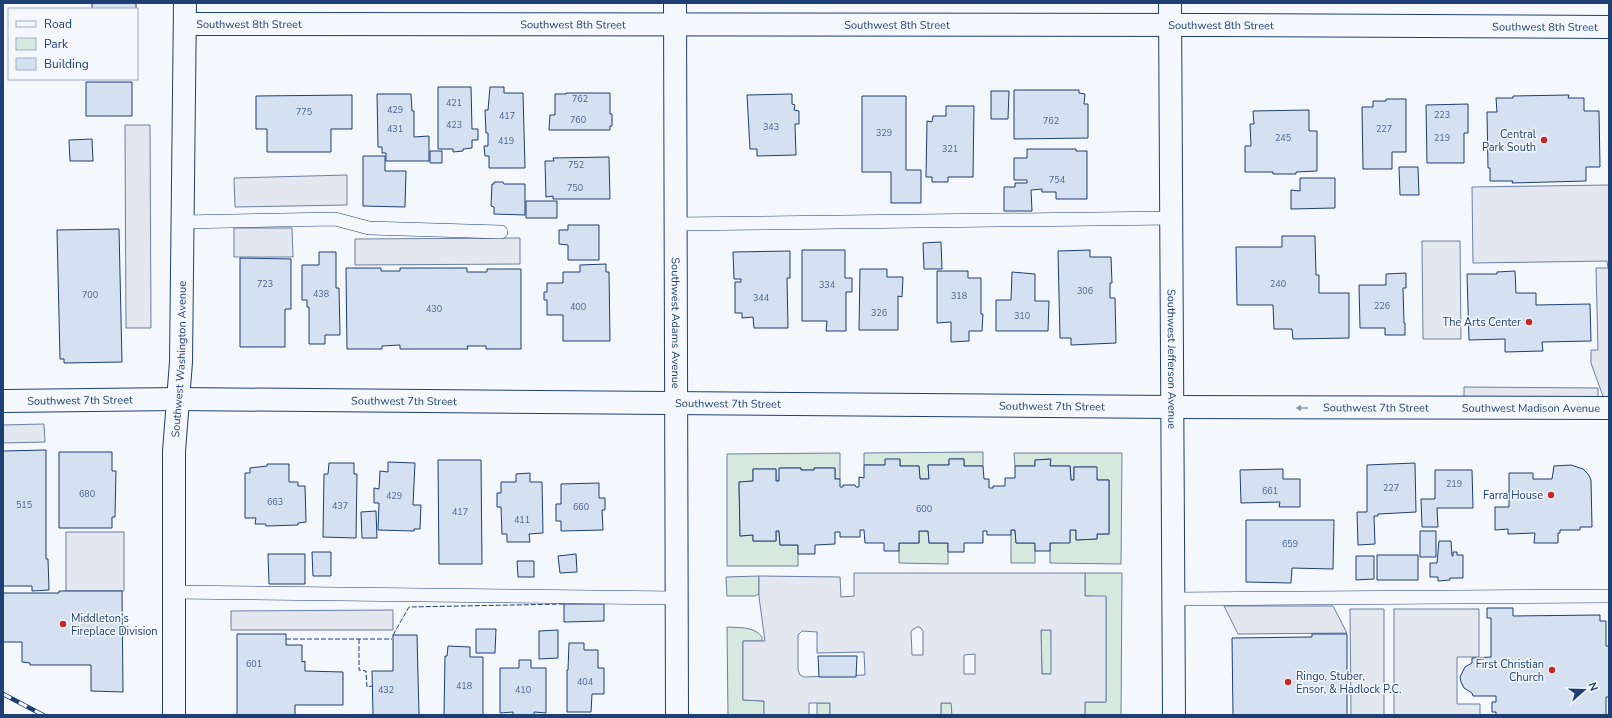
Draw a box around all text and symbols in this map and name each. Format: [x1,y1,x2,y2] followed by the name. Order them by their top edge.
[8,8,138,80] legend
[44,16,72,32] text: Road
[196,17,302,32] street label: Southwest 8th Street
[520,17,626,32] street label: Southwest 8th Street
[844,17,950,32] street label: Southwest 8th Street
[1168,17,1274,33] street label: Southwest 8th Street
[1492,19,1598,34] street label: Southwest 8th Street
[44,36,69,52] text: Park
[44,56,89,72] text: Building
[572,93,588,105] house number: 762
[446,97,462,109] house number: 421
[387,104,403,116] house number: 429
[296,106,312,118] house number: 775
[1434,109,1450,121] house number: 223
[499,110,515,122] house number: 417
[570,114,586,126] house number: 760
[1043,115,1059,127] house number: 762
[446,119,462,131] house number: 423
[763,121,779,133] house number: 343
[387,123,403,135] house number: 431
[1376,123,1392,135] house number: 227
[876,127,892,139] house number: 329
[1482,127,1537,155] place label: Central Park South
[1275,132,1291,144] house number: 245
[1434,132,1450,144] house number: 219
[498,135,514,147] house number: 419
[1539,135,1549,145] marker: Central Park South
[942,143,958,155] house number: 321
[568,159,584,171] house number: 752
[1049,174,1066,186] house number: 754
[567,182,583,194] house number: 750
[668,257,684,389] street label: Southwest Adams Avenue
[257,278,273,290] house number: 723
[1270,278,1286,290] house number: 240
[819,279,836,291] house number: 334
[168,281,189,438] street label: Southwest Washington Avenue
[1077,285,1093,297] house number: 306
[313,288,329,300] house number: 438
[82,289,98,301] house number: 700
[1164,289,1180,429] street label: Southwest Jefferson Avenue
[951,290,967,302] house number: 318
[753,292,770,304] house number: 344
[1374,300,1390,312] house number: 226
[570,301,586,313] house number: 400
[426,303,442,315] house number: 430
[871,307,887,319] house number: 326
[1014,310,1030,322] house number: 310
[1443,315,1521,330] place label: The Arts Center
[1524,317,1534,327] marker: The Arts Center
[27,392,133,408] street label: Southwest 7th Street
[351,393,457,409] street label: Southwest 7th Street
[675,396,781,411] street label: Southwest 7th Street
[999,398,1105,414] street label: Southwest 7th Street
[1323,400,1429,415] street label: Southwest 7th Street
[1462,400,1600,415] street label: Southwest Madison Avenue
[1296,404,1308,411] one-way arrow
[1446,478,1462,490] house number: 219
[1383,482,1399,494] house number: 227
[1262,485,1278,497] house number: 661
[79,488,95,500] house number: 680
[1483,488,1543,503] place label: Farra House
[386,490,402,502] house number: 429
[1546,490,1556,500] marker: Farra House
[267,496,283,508] house number: 663
[16,499,32,511] house number: 515
[332,500,348,512] house number: 437
[573,501,589,513] house number: 660
[916,503,932,515] house number: 600
[452,506,468,518] house number: 417
[514,514,530,526] house number: 411
[1282,538,1298,550] house number: 659
[71,611,158,639] place label: Middleton's Fireplace Division
[58,619,68,629] marker: Middleton's Fireplace Division
[1476,657,1544,685] place label: First Christian Church
[246,658,262,670] house number: 601
[1547,665,1557,675] marker: First Christian Church
[1296,669,1401,697] place label: Ringo, Stuber, Ensor, & Hadlock P.C.
[1564,670,1604,710] north arrow
[577,676,594,688] house number: 404
[1283,677,1293,687] marker: Ringo, Stuber, Ensor, & Hadlock P.C.
[456,680,472,692] house number: 418
[1584,680,1601,693] text: N
[378,684,394,696] house number: 432
[515,684,531,696] house number: 410

